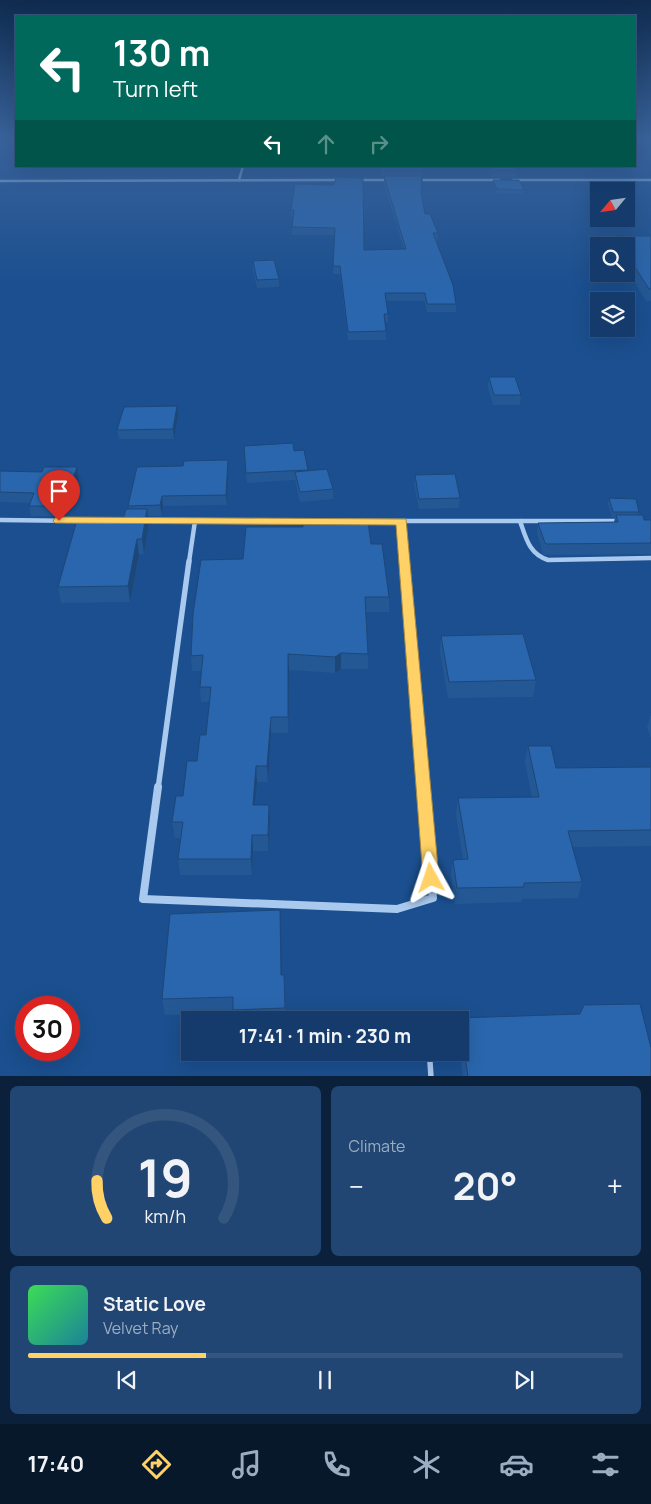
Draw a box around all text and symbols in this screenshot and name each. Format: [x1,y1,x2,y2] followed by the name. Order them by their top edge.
[113,29,210,77] text: 130 m
[30,35,95,100] icon: left
[113,74,198,104] text: Turn left
[259,130,287,158] icon: left
[312,130,340,158] icon: ahead
[365,130,393,158] icon: right
[590,182,635,228] north arrow
[590,182,635,337] map controls
[590,237,635,282] button: search
[590,292,635,337] button: layers
[38,470,80,521] pin
[45,477,73,505] icon: arrive
[404,851,456,903] position arrow
[15,996,80,1061] speed limit sign: 30
[239,1023,411,1049] text: 17:41 · 1 min · 230 m
[349,1135,405,1157] text: Climate
[138,1142,193,1213] text: 19
[453,1159,518,1211] text: 20°
[349,1167,364,1205] text: −
[607,1167,623,1205] text: +
[144,1204,186,1228] text: km/h
[103,1291,206,1317] text: Static Love
[103,1317,179,1339] text: Velvet Ray
[113,1366,141,1394] icon: previous
[311,1366,339,1394] icon: pause
[510,1366,538,1394] icon: next
[139,1447,174,1482] icon: directions
[229,1447,264,1482] icon: music
[319,1447,354,1482] icon: phone
[409,1447,444,1482] icon: climate
[499,1447,534,1482] icon: car
[588,1447,623,1482] icon: filters
[27,1449,84,1479] text: 17:40

